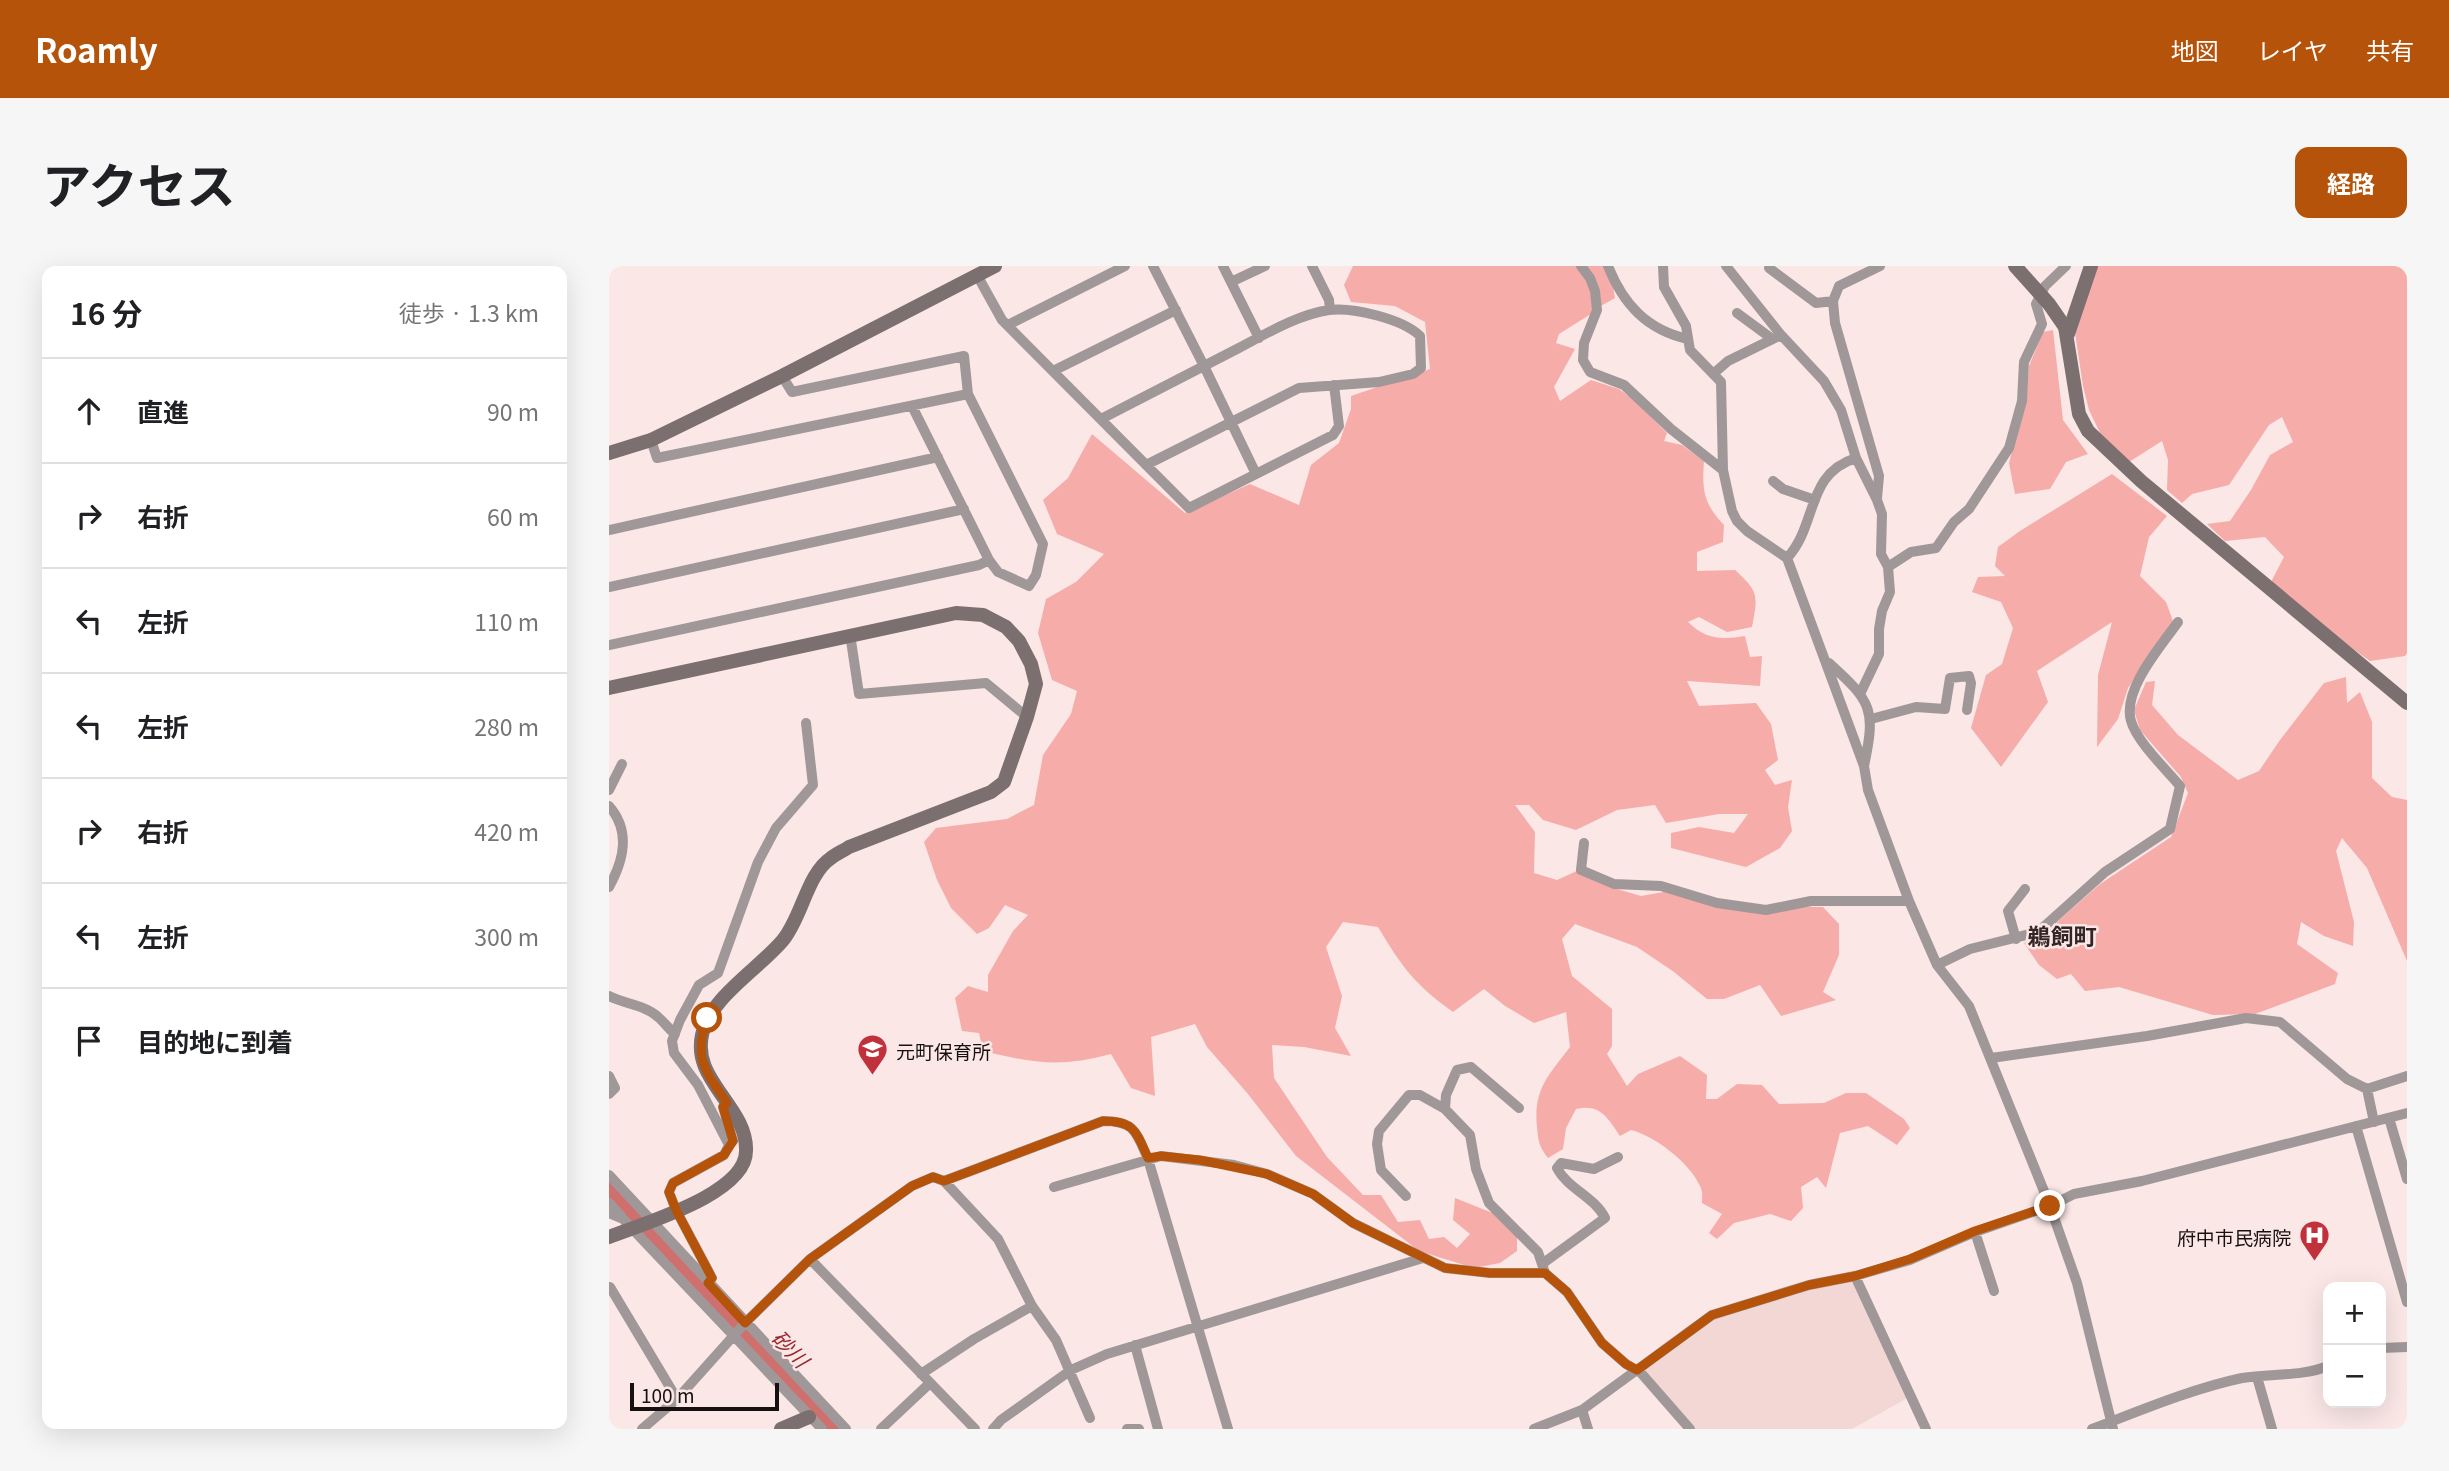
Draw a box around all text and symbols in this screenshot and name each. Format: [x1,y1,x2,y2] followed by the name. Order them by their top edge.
[35,25,158,73] text: Roamly
[2171,32,2219,67] text: 地図
[2257,32,2328,67] text: レイヤ
[2366,32,2414,67] text: 共有
[42,147,236,218] text: アクセス
[2295,147,2407,218] button: 経路
[70,290,142,334] text: 16 分
[399,295,539,329] text: 徒歩 · 1.3 km
[70,392,108,430] icon: ahead
[137,392,189,429] text: 直進
[487,394,539,428] text: 90 m
[70,497,108,535] icon: right
[137,497,189,534] text: 右折
[487,499,539,533] text: 60 m
[70,602,108,640] icon: left
[137,602,189,639] text: 左折
[474,604,539,638] text: 110 m
[70,707,108,745] icon: left
[137,707,189,744] text: 左折
[474,709,539,743] text: 280 m
[70,812,108,850] icon: right
[137,812,189,849] text: 右折
[474,814,539,848] text: 420 m
[70,917,108,955] icon: left
[137,917,189,954] text: 左折
[2028,918,2097,952] district label: 鵜飼町
[474,919,539,953] text: 300 m
[691,1002,722,1033] route start
[70,1022,108,1060] icon: arrive
[137,1022,293,1059] text: 目的地に到着
[856,1033,890,1077] school or university icon: 元町保育所
[896,1037,991,1064] place label: 元町保育所
[2034,1190,2065,1221] route end
[2297,1219,2331,1263] hospital icon: 府中市民病院
[2177,1223,2291,1250] place label: 府中市民病院
[2323,1282,2386,1408] map controls
[2323,1282,2386,1345] button: +
[766,1322,818,1375] water label: 砂川
[2323,1345,2386,1408] button: −
[630,1380,779,1412] scale bar
[641,1381,695,1408] text: 100 m

